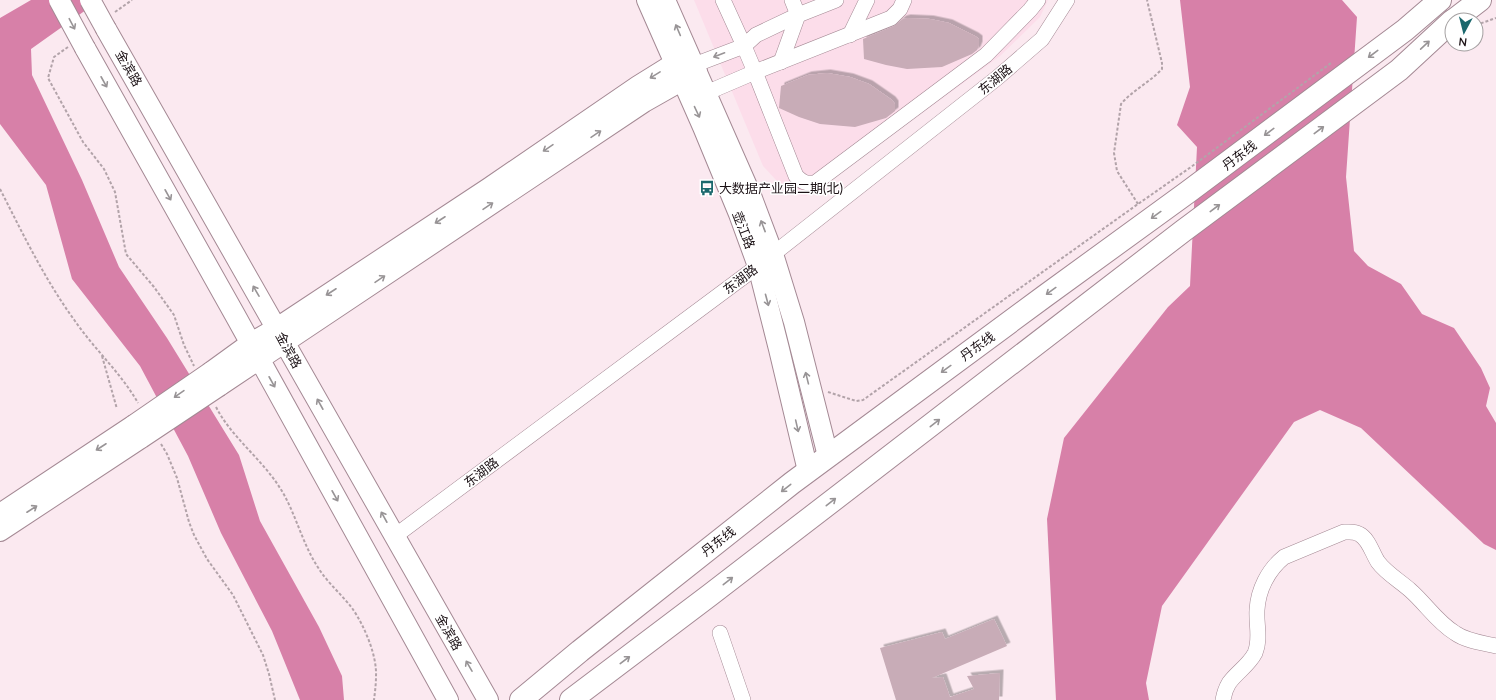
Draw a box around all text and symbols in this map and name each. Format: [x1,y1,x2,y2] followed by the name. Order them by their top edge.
[1444,12,1484,52] north arrow
[69,18,76,30] one-way arrow
[674,24,682,36] one-way arrow
[1458,35,1468,49] text: N
[1420,41,1430,50] one-way arrow
[112,47,146,89] street label: 金滨路
[1368,49,1379,58] one-way arrow
[713,52,725,60] one-way arrow
[975,60,1015,98] street label: 东湖路
[650,71,661,79] one-way arrow
[101,76,109,88] one-way arrow
[694,106,701,118] one-way arrow
[1313,126,1324,134] one-way arrow
[1264,127,1275,136] one-way arrow
[590,130,601,138] one-way arrow
[1219,137,1259,173] street label: 丹东线
[542,144,553,152] one-way arrow
[698,179,716,197] bus stop icon: 大数据产业园二期(北)
[719,180,843,196] place label: 大数据产业园二期(北)
[165,189,172,201] one-way arrow
[482,202,494,210] one-way arrow
[1209,204,1220,212] one-way arrow
[730,209,758,251] street label: 壶江路
[1151,211,1162,219] one-way arrow
[434,216,445,224] one-way arrow
[759,221,767,233] one-way arrow
[720,261,760,297] street label: 东湖路
[374,275,385,283] one-way arrow
[251,285,259,297] one-way arrow
[1046,287,1057,296] one-way arrow
[326,288,337,296] one-way arrow
[763,293,771,306] one-way arrow
[957,328,997,364] street label: 丹东线
[273,329,305,371] street label: 金滨路
[941,364,952,373] one-way arrow
[803,372,811,385] one-way arrow
[269,376,277,388] one-way arrow
[173,390,184,398] one-way arrow
[315,398,323,410] one-way arrow
[794,419,801,432] one-way arrow
[929,419,940,427] one-way arrow
[96,443,107,451] one-way arrow
[461,454,501,490] street label: 东湖路
[780,483,791,492] one-way arrow
[332,490,340,502] one-way arrow
[826,498,837,506] one-way arrow
[27,505,38,513] one-way arrow
[379,511,387,523] one-way arrow
[698,523,738,559] street label: 丹东线
[723,577,734,586] one-way arrow
[432,611,466,653] street label: 金滨路
[619,655,630,664] one-way arrow
[465,660,473,672] one-way arrow

